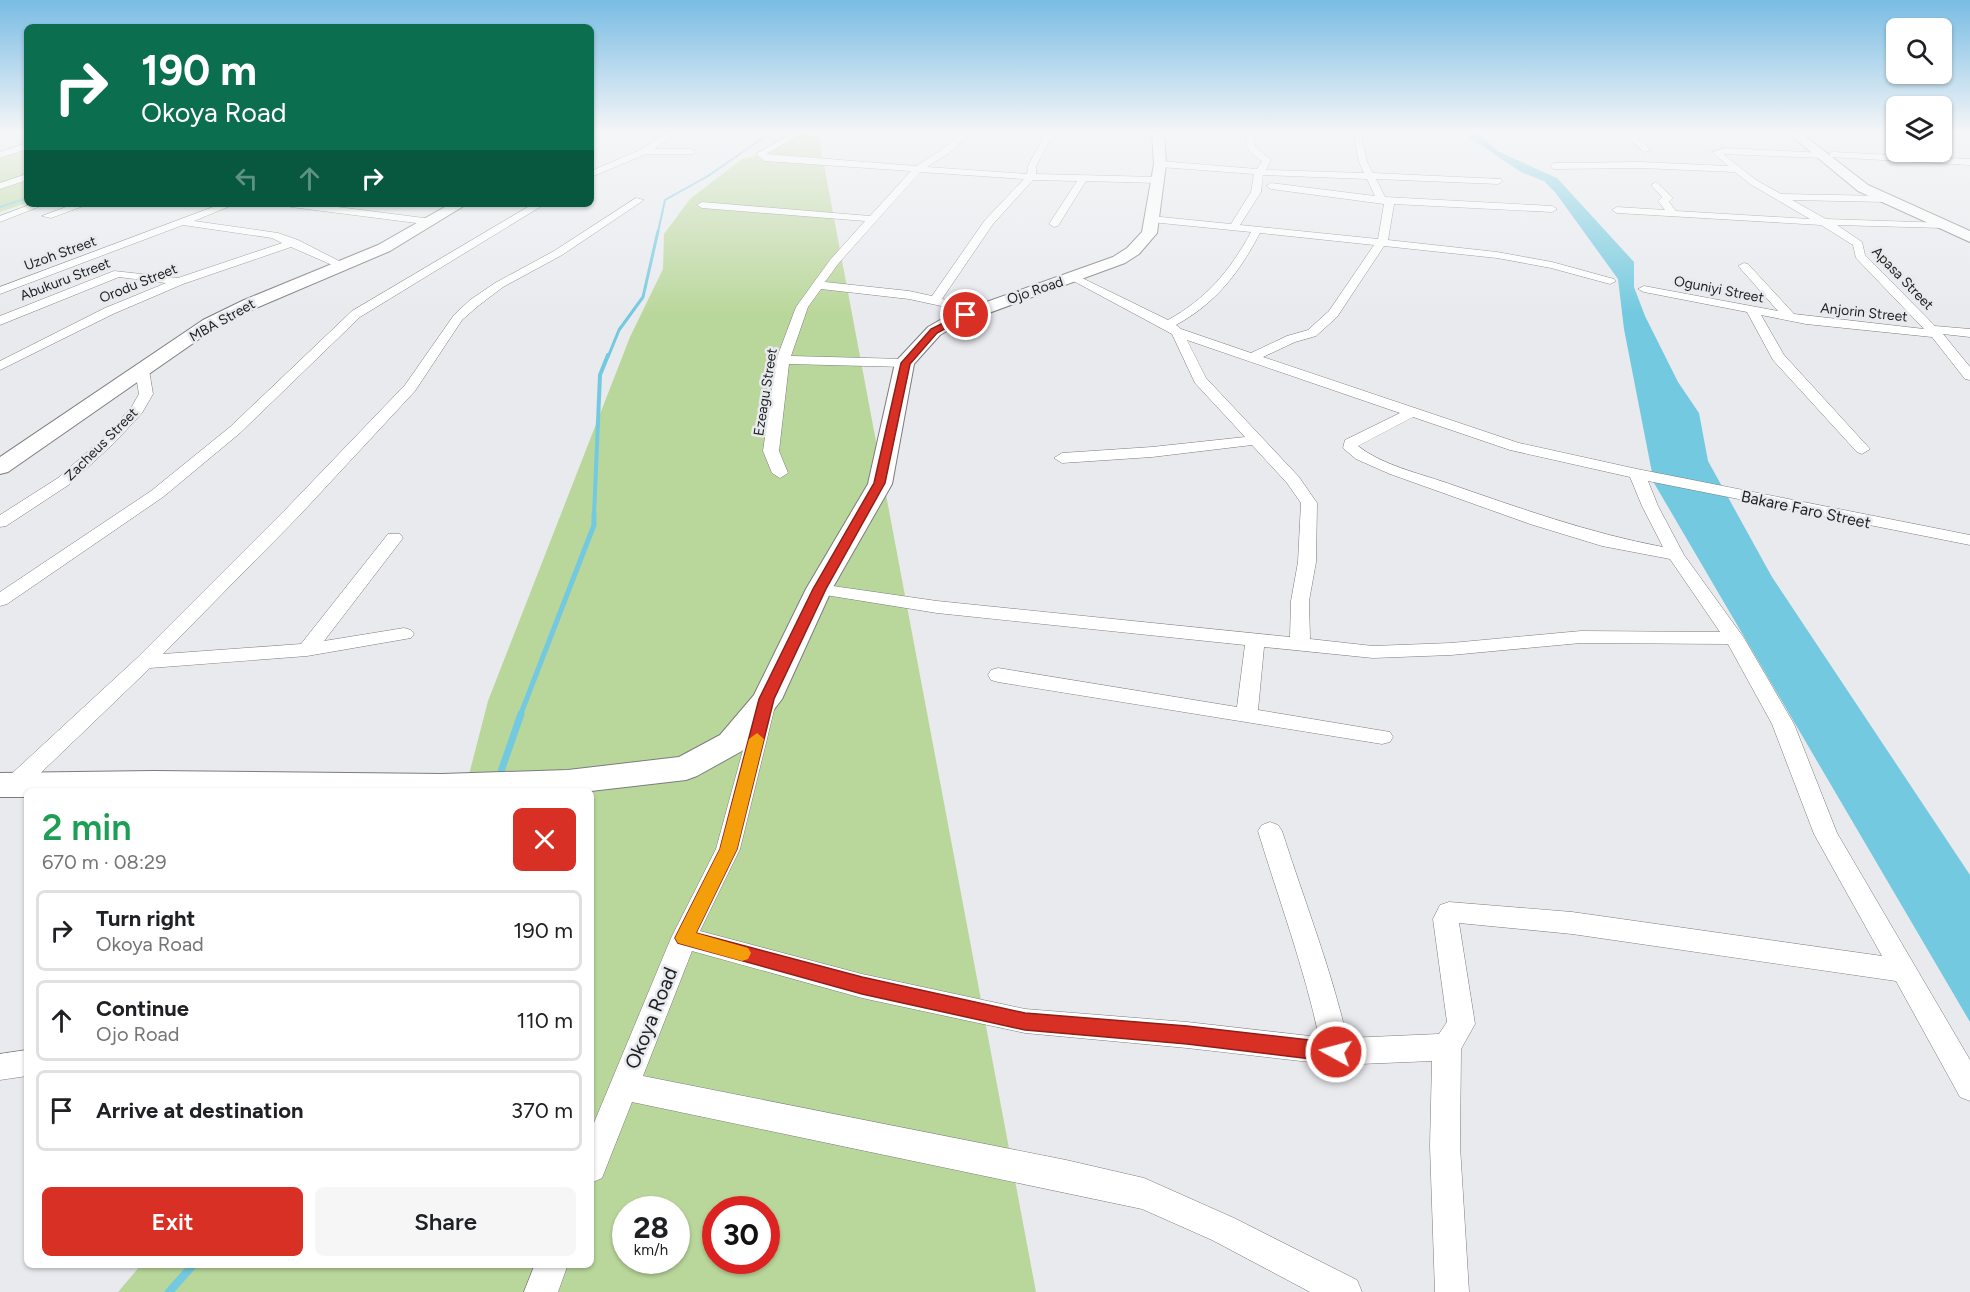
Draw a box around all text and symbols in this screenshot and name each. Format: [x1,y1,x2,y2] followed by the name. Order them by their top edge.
[1886,18,1952,162] map controls
[1886,18,1952,84] button: search
[141,45,257,96] text: 190 m
[42,48,120,126] icon: right
[141,96,287,129] text: Okoya Road
[1886,96,1952,162] button: layers
[230,162,263,195] icon: left
[293,162,326,195] icon: ahead
[356,162,389,195] icon: right
[22,233,98,274] street label: Uzoh Street
[1868,243,1937,313] street label: Apasa Street
[18,254,113,304] street label: Abukuru Street
[97,260,180,307] street label: Orodu Street
[1673,272,1765,307] street label: Oguniyi Street
[1005,273,1066,308] street label: Ojo Road
[940,289,991,340] pin
[186,295,258,345] street label: MBA Street
[949,298,982,331] icon: arrive
[1819,299,1908,326] street label: Anjorin Street
[750,347,781,437] street label: Ezeagu Street
[61,404,141,484] street label: Zacheus Street
[1739,486,1872,533] street label: Bakare Faro Street
[42,806,132,849] text: 2 min
[513,808,576,871] button: close
[42,850,166,874] text: 670 m · 08:29
[96,905,195,932] text: Turn right
[45,914,78,947] icon: right
[513,917,573,944] text: 190 m
[96,932,204,956] text: Okoya Road
[620,964,682,1072] street label: Okoya Road
[96,995,189,1022] text: Continue
[45,1004,78,1037] icon: ahead
[517,1007,573,1034] text: 110 m
[1304,1020,1368,1084] position arrow
[96,1022,179,1046] text: Ojo Road
[45,1094,78,1127] icon: arrive
[96,1097,304,1124] text: Arrive at destination
[511,1097,573,1124] text: 370 m
[42,1187,303,1256] button: Exit
[315,1187,576,1256] button: Share
[702,1196,780,1274] speed limit sign: 30
[633,1209,669,1246] text: 28
[634,1241,668,1259] text: km/h

